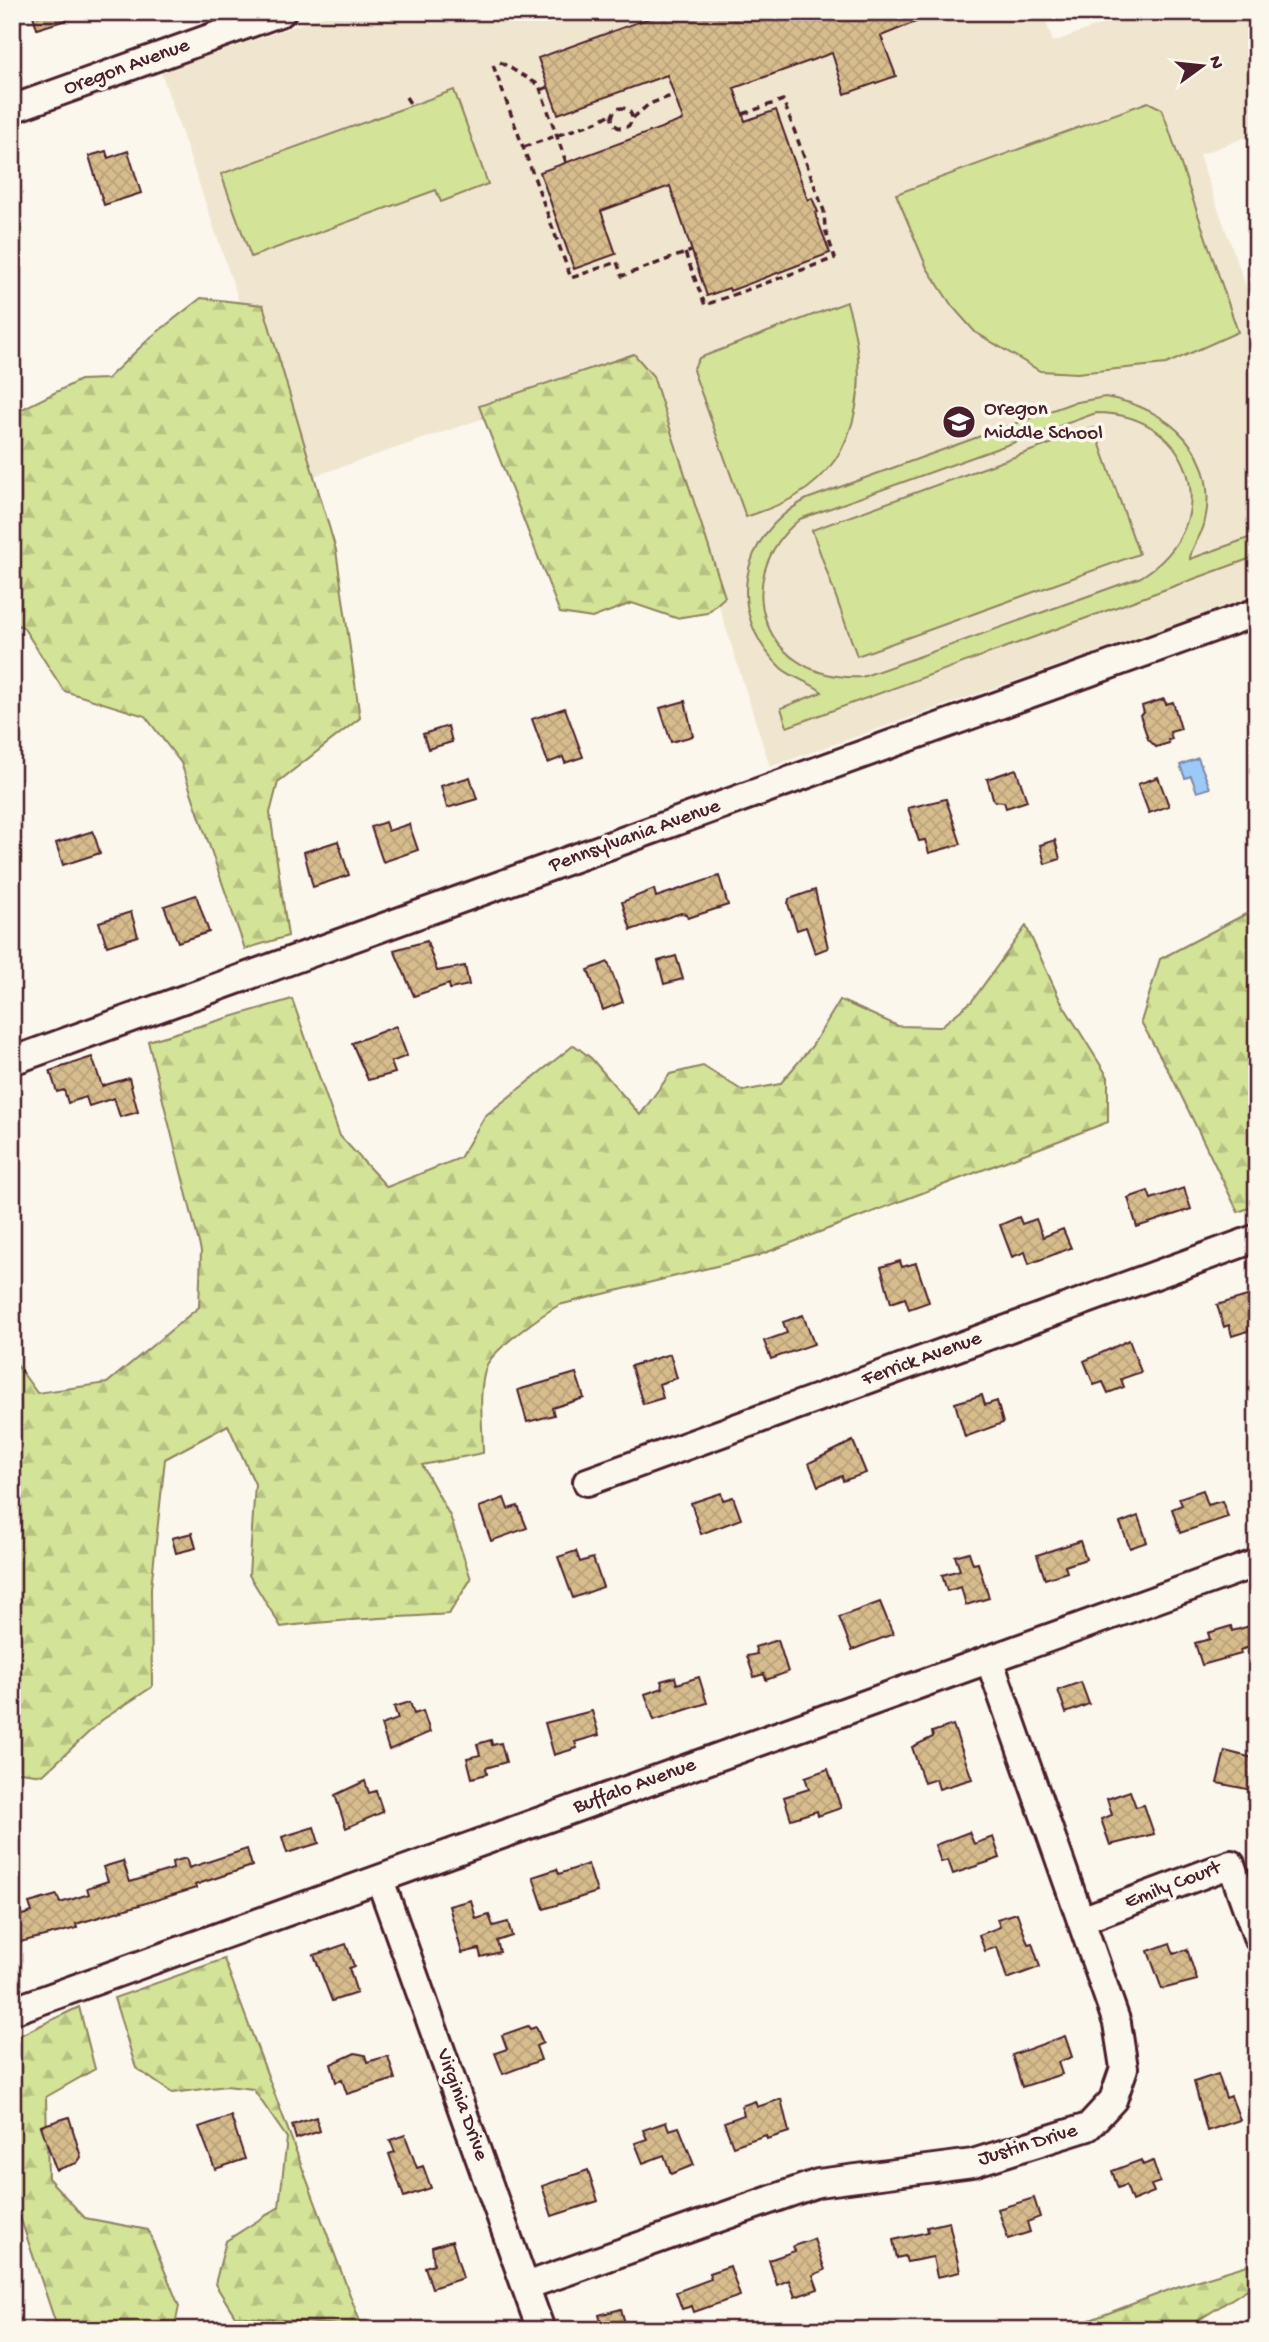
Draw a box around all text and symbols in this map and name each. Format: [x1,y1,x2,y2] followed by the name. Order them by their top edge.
[1168,32,1238,102] north arrow
[61,33,194,102] street label: Oregon Avenue
[1202,54,1228,71] text: N
[984,398,1103,447] place label: Oregon Middle School
[940,403,978,441] school or university icon: Oregon Middle School
[545,794,725,880] street label: Pennsylvania Avenue
[858,1326,986,1394] street label: Ferrick Avenue
[569,1753,701,1821] street label: Buffalo Avenue
[1122,1855,1227,1916] street label: Emily Court
[429,2045,493,2165] street label: Virginia Drive
[975,2119,1082,2173] street label: Justin Drive

